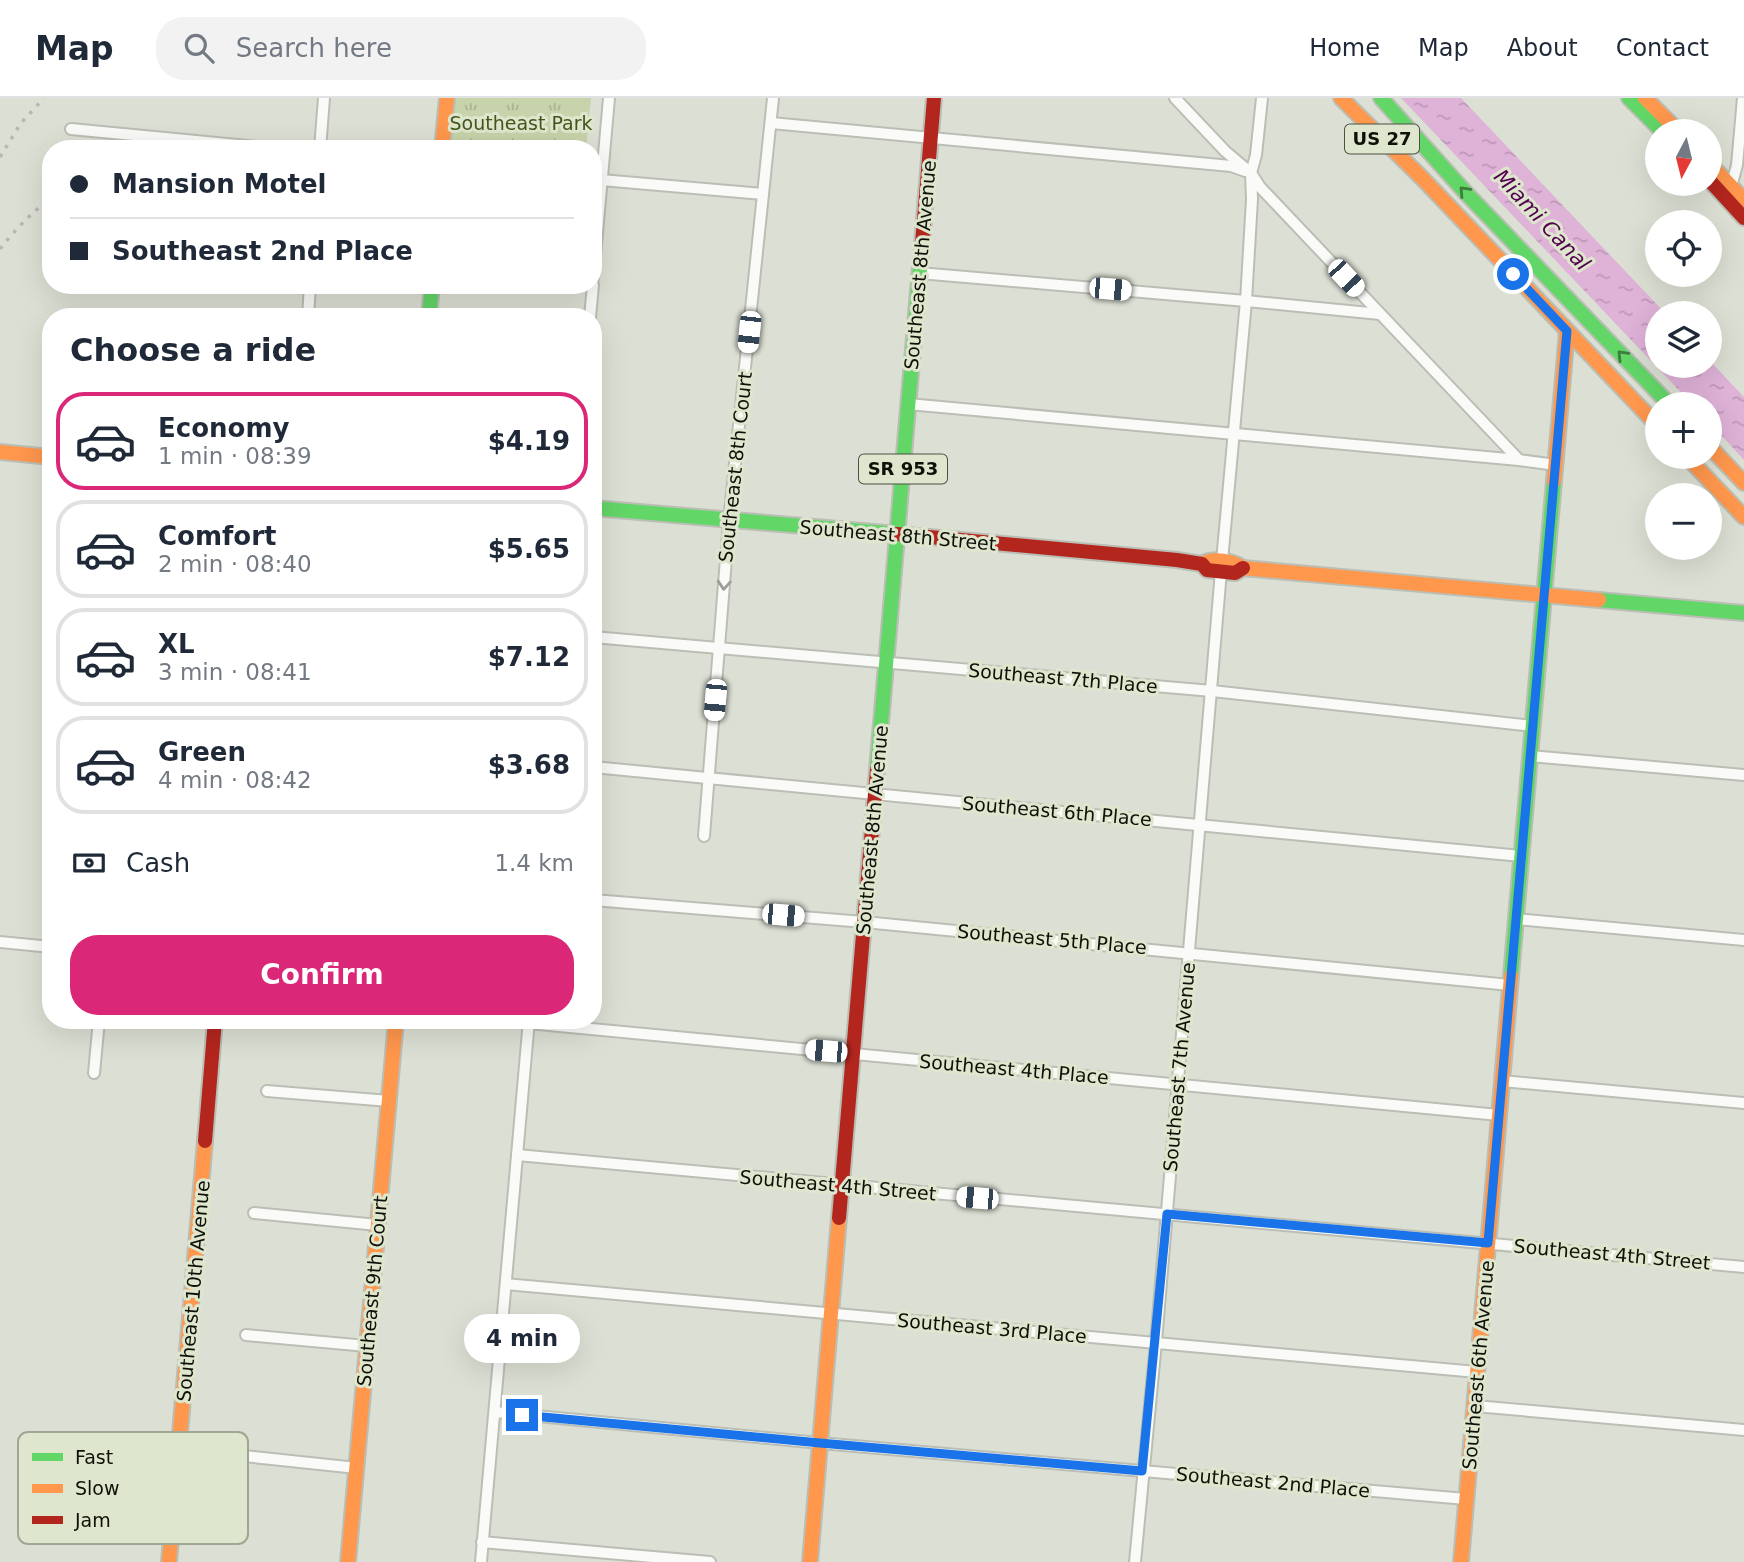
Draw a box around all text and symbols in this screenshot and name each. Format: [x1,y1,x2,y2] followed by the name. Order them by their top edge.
[156,17,646,80] search box
[35,29,114,68] text: Map
[180,29,218,67] icon: search
[236,33,392,63] text: Search here
[1309,34,1380,62] text: Home
[1418,34,1469,62] text: Map
[1507,34,1578,62] text: About
[1616,34,1709,62] text: Contact
[449,112,593,134] park label: Southeast Park
[1645,119,1722,196] north arrow
[1645,119,1722,560] map controls
[1345,124,1419,154] road number: US 27
[900,159,940,371] street label: Southeast 8th Avenue
[1489,165,1595,276] water label: Miami Canal
[112,169,326,199] text: Mansion Motel
[1460,186,1473,199] one-way arrow
[1645,210,1722,287] button: locate
[112,236,413,266] text: Southeast 2nd Place
[1324,255,1369,301] car
[1497,258,1529,290] route start
[1089,277,1132,301] car
[1645,301,1722,378] button: layers
[737,310,762,354] car
[70,331,316,369] text: Choose a ride
[1617,350,1630,363] one-way arrow
[714,370,756,564] street label: Southeast 8th Court
[1645,392,1722,469] button: +
[74,410,137,473] icon: car
[158,413,289,443] text: Economy
[488,426,570,456] text: $4.19
[158,443,312,469] text: 1 min · 08:39
[859,454,947,484] road number: SR 953
[1645,483,1722,560] button: −
[799,515,997,555] street label: Southeast 8th Street
[74,518,137,581] icon: car
[158,521,276,551] text: Comfort
[488,534,570,564] text: $5.65
[158,551,312,577] text: 2 min · 08:40
[717,579,732,590] one-way arrow
[74,626,137,689] icon: car
[158,629,195,659] text: XL
[488,642,570,672] text: $7.12
[158,659,312,685] text: 3 min · 08:41
[967,659,1159,697] street label: Southeast 7th Place
[703,678,728,722] car
[852,724,892,936] street label: Southeast 8th Avenue
[74,734,137,797] icon: car
[158,737,246,767] text: Green
[488,750,570,780] text: $3.68
[158,767,312,793] text: 4 min · 08:42
[961,792,1153,830] street label: Southeast 6th Place
[70,844,108,882] icon: cash
[126,848,190,878] text: Cash
[494,850,574,876] text: 1.4 km
[762,903,805,927] car
[956,920,1148,958] street label: Southeast 5th Place
[70,935,574,1015] button: Confirm
[1159,961,1199,1173] street label: Southeast 7th Avenue
[805,1039,848,1063] car
[918,1050,1110,1088] street label: Southeast 4th Place
[739,1165,937,1205] street label: Southeast 4th Street
[172,1179,214,1403] street label: Southeast 10th Avenue
[956,1186,999,1210] car
[353,1195,391,1387] street label: Southeast 9th Court
[1513,1234,1711,1274] street label: Southeast 4th Street
[1458,1259,1498,1471] street label: Southeast 6th Avenue
[896,1309,1088,1347] street label: Southeast 3rd Place
[464,1314,580,1362] callout: 4 min
[486,1325,558,1351] text: 4 min
[506,1399,538,1431] route end
[18,1432,248,1544] legend
[75,1446,113,1468] text: Fast
[1175,1463,1371,1501] street label: Southeast 2nd Place
[75,1477,120,1499] text: Slow
[74,1509,111,1531] text: Jam

